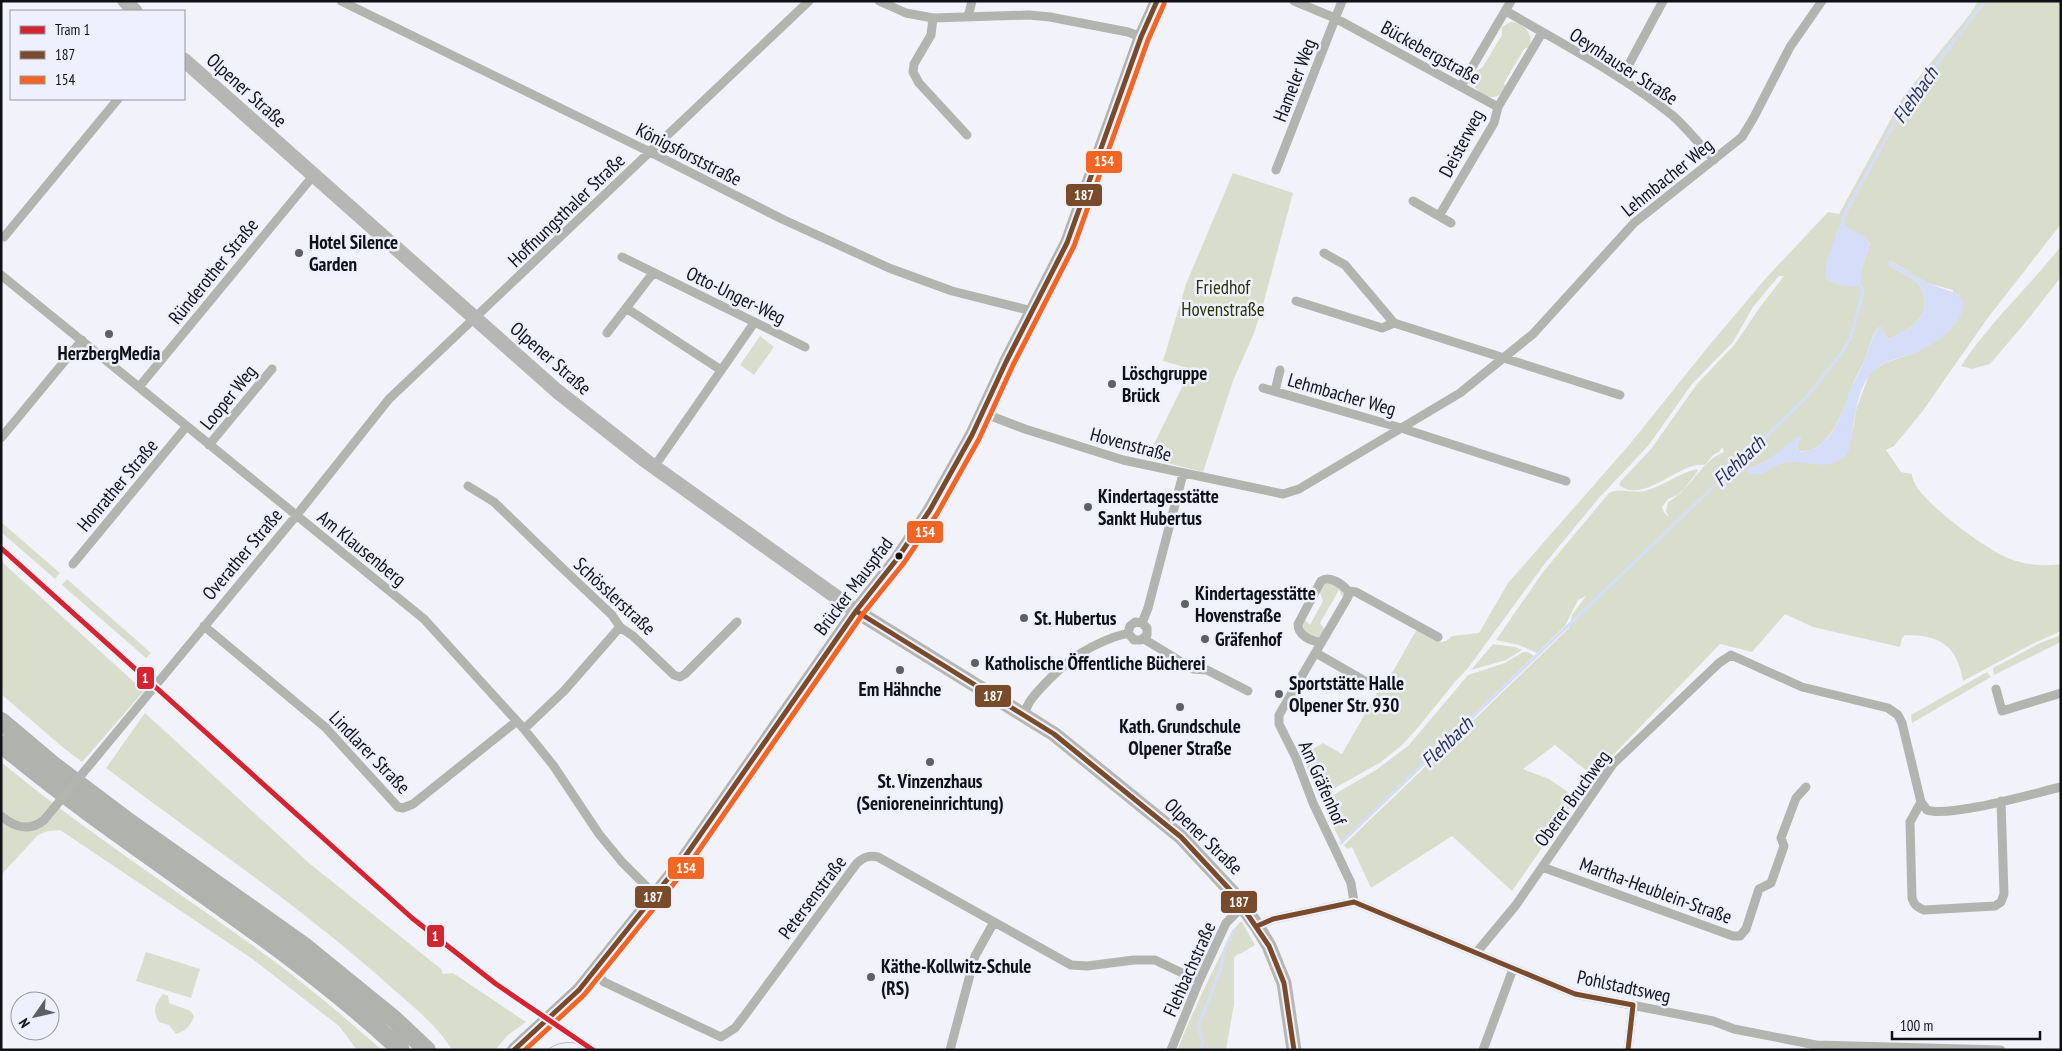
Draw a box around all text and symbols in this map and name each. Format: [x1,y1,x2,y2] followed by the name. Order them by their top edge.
[10,10,185,100] legend
[1377,15,1485,89] street label: Bückebergstraße
[55,20,90,39] text: Tram 1
[1565,22,1683,110] street label: Oeynhauser Straße
[1267,35,1321,125] street label: Hameler Weg
[55,45,75,64] text: 187
[202,48,292,132] street label: Olpener Straße
[1886,61,1944,128] water label: Flehbach
[55,70,76,89] text: 154
[1433,105,1489,181] street label: Deisterweg
[632,117,746,191] street label: Königsforststraße
[1616,133,1718,221] street label: Lehmbacher Weg
[502,148,630,272] street label: Hoffnungsthaler Straße
[1085,150,1123,174] line badge: 154
[1094,152,1114,170] text: 154
[1065,183,1103,207] line badge: 187
[1074,186,1094,204] text: 187
[163,213,263,329] street label: Ründerother Straße
[309,230,398,276] place label: Hotel Silence Garden
[293,247,305,259] marker: Hotel Silence Garden
[682,261,790,329] street label: Otto-Unger-Weg
[1181,275,1265,321] park label: Friedhof Hovenstraße
[506,316,597,400] street label: Olpener Straße
[103,328,115,340] marker: HerzbergMedia
[58,341,161,365] place label: HerzbergMedia
[195,360,261,434] street label: Looper Weg
[1122,361,1207,407] place label: Löschgruppe Brück
[1285,367,1399,421] street label: Lehmbacher Weg
[1106,378,1118,390] marker: Löschgruppe Brück
[1088,422,1174,466] street label: Hovenstraße
[1707,429,1771,492] water label: Flehbach
[71,434,163,536] street label: Honrather Straße
[1098,484,1219,530] place label: Kindertagesstätte Sankt Hubertus
[1082,501,1094,513] marker: Kindertagesstätte Sankt Hubertus
[197,503,287,605] street label: Overather Straße
[313,505,411,591] street label: Am Klausenberg
[906,520,944,544] line badge: 154
[915,523,935,541] text: 154
[808,532,898,640] street label: Brücker Mauspfad
[894,551,904,561] unlabelled marker
[569,552,661,640] street label: Schösslerstraße
[1195,581,1316,627] place label: Kindertagesstätte Hovenstraße
[1179,598,1191,610] marker: Kindertagesstätte Hovenstraße
[1034,606,1117,630] place label: St. Hubertus
[1018,612,1030,624] marker: St. Hubertus
[1215,627,1282,651] place label: Gräfenhof
[1199,633,1211,645] marker: Gräfenhof
[985,651,1206,675] place label: Katholische Öffentliche Bücherei
[969,657,981,669] marker: Katholische Öffentliche Bücherei
[894,664,906,676] marker: Em Hähnche
[136,666,155,690] line badge: 1
[142,669,148,687] text: 1
[1289,671,1404,717] place label: Sportstätte Halle Olpener Str. 930
[858,677,942,701] place label: Em Hähnche
[974,684,1012,708] line badge: 187
[983,687,1003,705] text: 187
[1273,688,1285,700] marker: Sportstätte Halle Olpener Str. 930
[1174,701,1186,713] marker: Kath. Grundschule Olpener Straße
[324,705,416,799] street label: Lindlarer Straße
[1415,710,1479,773] water label: Flehbach
[1119,714,1241,760] place label: Kath. Grundschule Olpener Straße
[1294,737,1353,830] street label: Am Gräfenhof
[1529,745,1615,851] street label: Oberer Bruchweg
[924,756,936,768] marker: St. Vinzenzhaus (Senioreneinrichtung)
[856,769,1004,815] place label: St. Vinzenzhaus (Senioreneinrichtung)
[1160,793,1248,879] street label: Olpener Straße
[773,850,851,943] street label: Petersenstraße
[1577,851,1735,929] street label: Martha-Heublein-Straße
[667,856,705,880] line badge: 154
[676,859,696,877] text: 154
[634,885,672,909] line badge: 187
[643,888,663,906] text: 187
[1220,890,1258,914] line badge: 187
[1229,893,1249,911] text: 187
[1157,918,1221,1020] street label: Flehbachstraße
[426,924,445,948] line badge: 1
[432,927,438,945] text: 1
[881,954,1032,1000] place label: Käthe-Kollwitz-Schule (RS)
[1575,964,1673,1008] street label: Pohlstadtsweg
[865,971,877,983] marker: Käthe-Kollwitz-Schule (RS)
[10,991,60,1041] north arrow
[1892,1008,2040,1040] scale bar
[15,1015,34,1031] text: N
[1900,1016,1933,1035] text: 100 m

